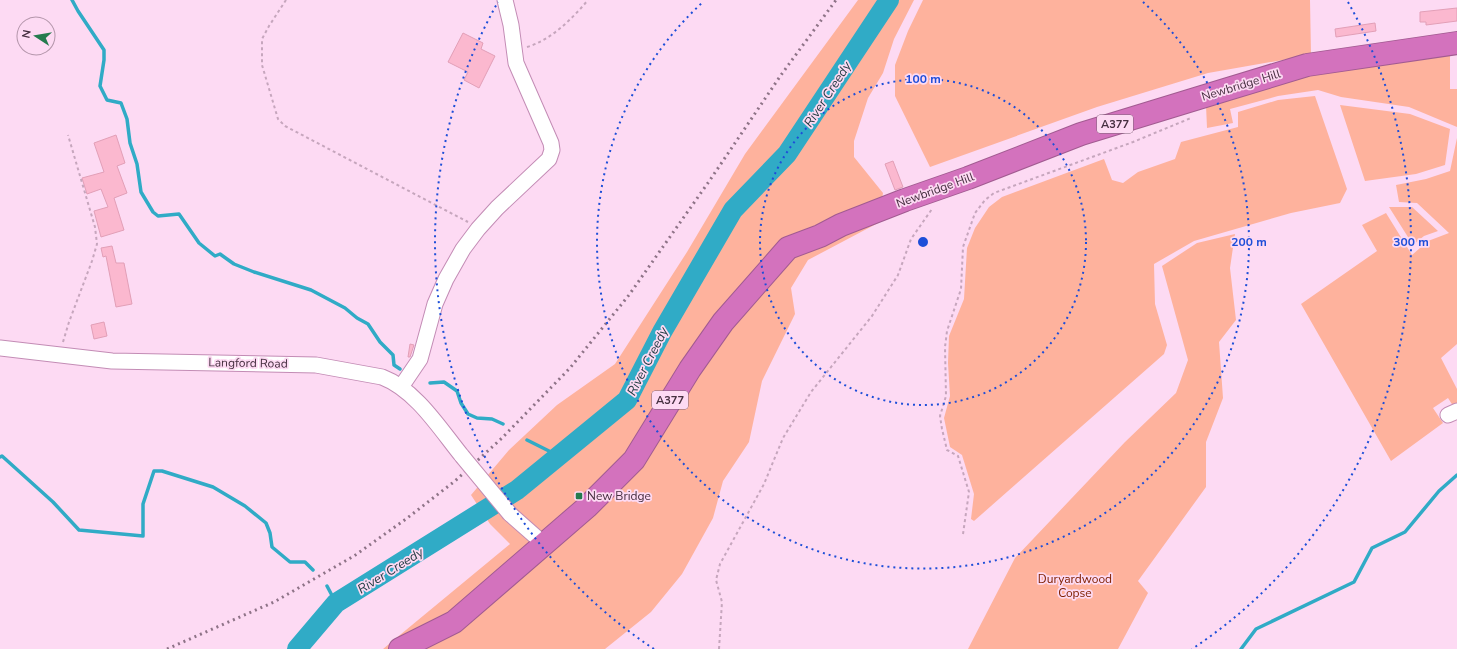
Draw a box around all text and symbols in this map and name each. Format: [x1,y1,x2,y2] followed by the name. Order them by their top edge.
[16,16,56,56] north arrow
[19,28,35,40] text: N
[800,57,856,131] water label: River Creedy
[1200,65,1283,105] street label: Newbridge Hill
[905,71,941,87] text: 100 m
[1097,115,1133,133] road number: A377
[894,168,977,212] street label: Newbridge Hill
[1231,234,1267,250] text: 200 m
[1393,234,1429,250] text: 300 m
[916,235,930,249] centre of rings
[623,323,673,399] water label: River Creedy
[208,354,288,372] street label: Langford Road
[652,391,688,409] road number: A377
[587,488,651,504] place label: New Bridge
[574,491,584,501] marker: New Bridge
[354,543,428,598] water label: River Creedy
[1038,571,1112,601] park label: Duryardwood Copse

